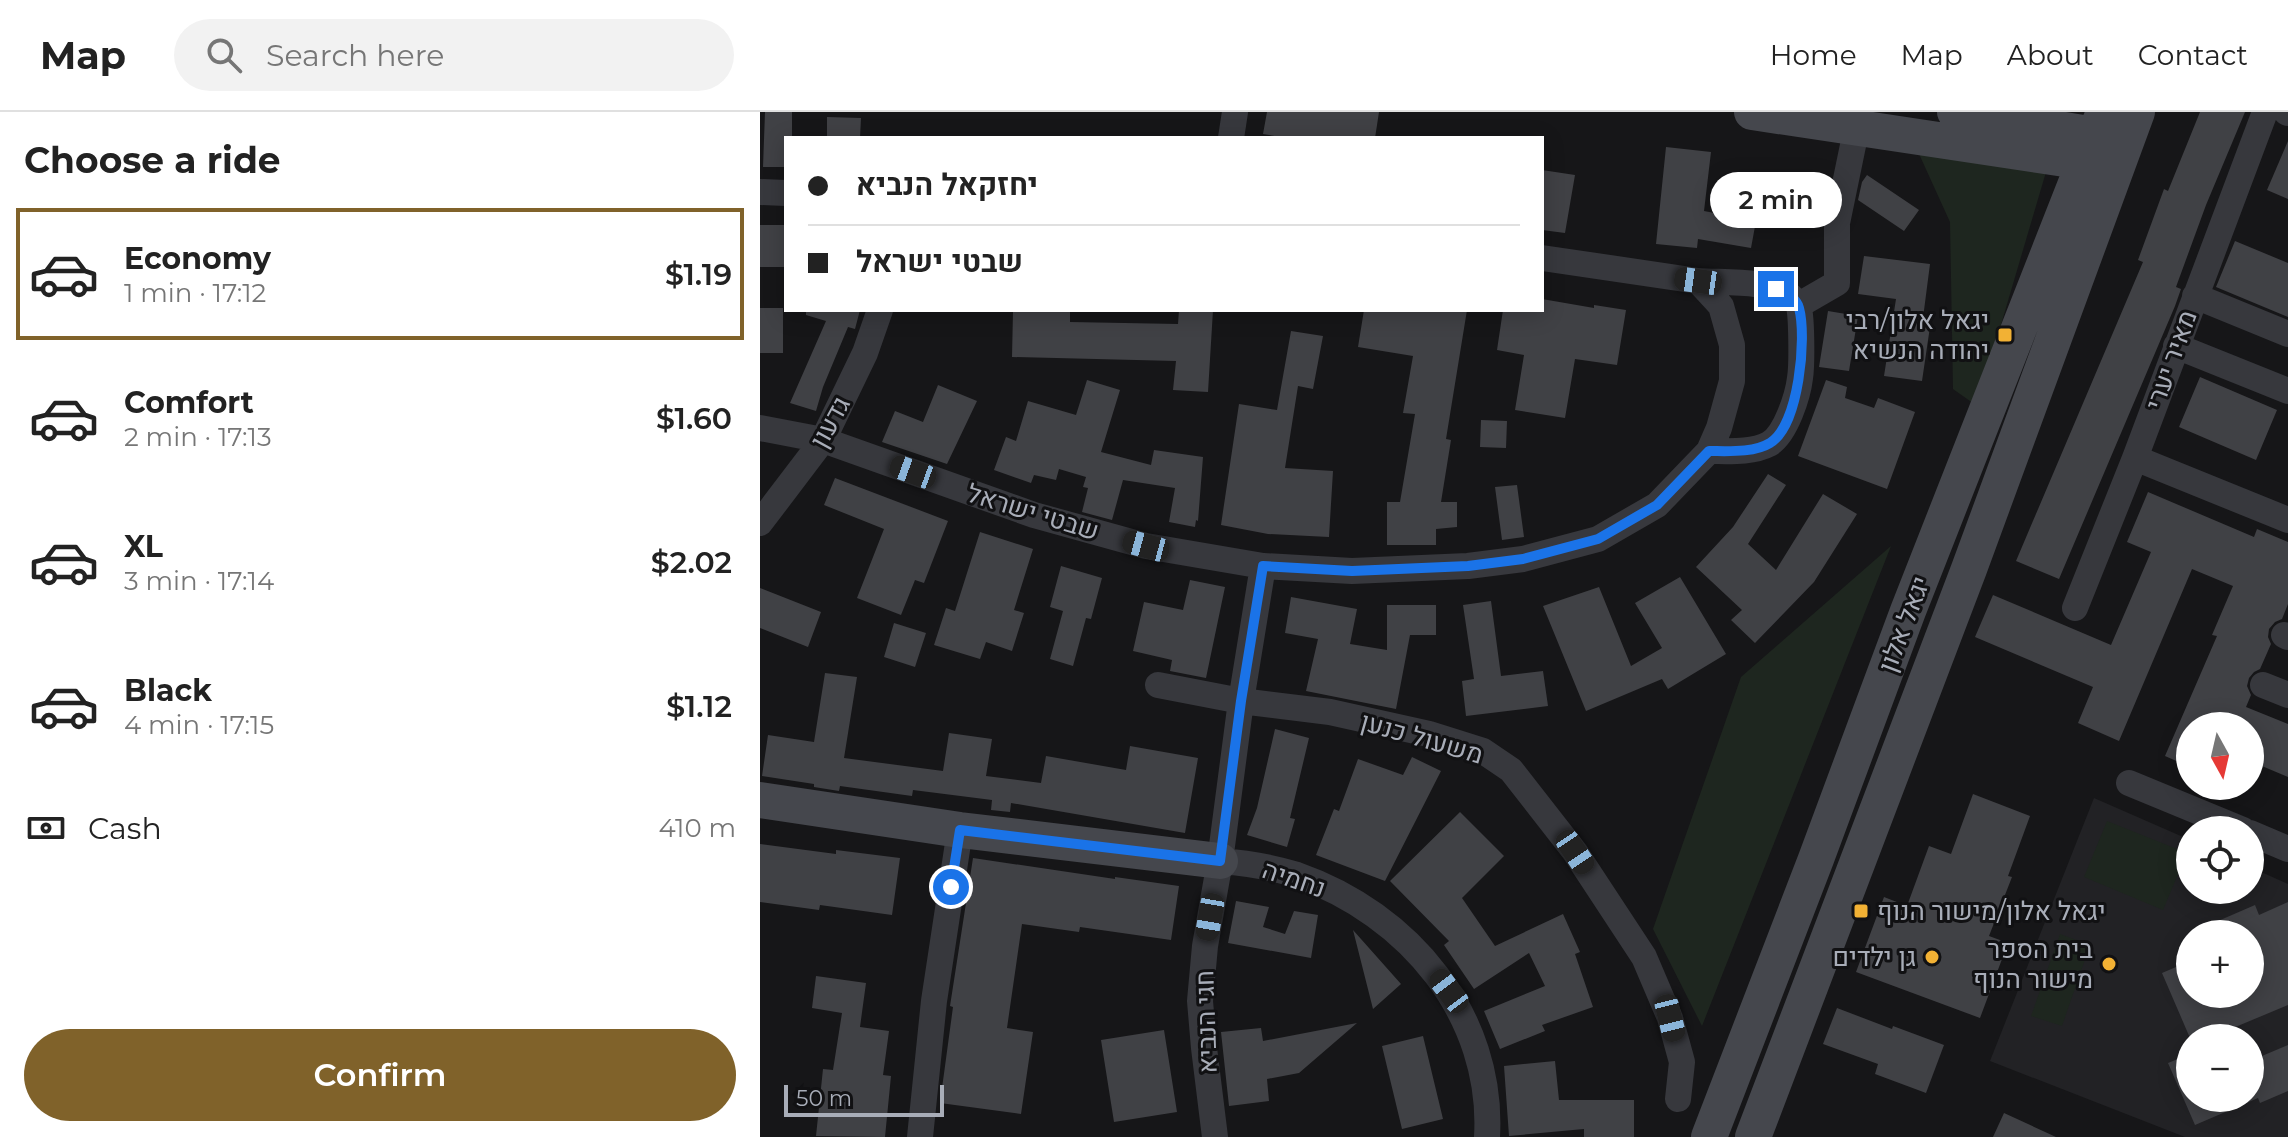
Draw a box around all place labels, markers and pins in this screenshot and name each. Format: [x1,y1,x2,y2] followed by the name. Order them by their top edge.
[1846,304,1989,366] place label: יגאל אלון/רבי יהודה הנשיא
[1996,326,2014,344] marker: יגאל אלון/רבי יהודה הנשיא
[1877,895,2106,927] place label: יגאל אלון/מישור הנוף
[1852,902,1870,920] marker: יגאל אלון/מישור הנוף
[1973,933,2093,995] place label: בית הספר מישור הנוף
[1833,941,1916,973] place label: גן ילדים
[1923,948,1941,966] marker: גן ילדים
[2100,955,2118,973] marker: בית הספר מישור הנוף

